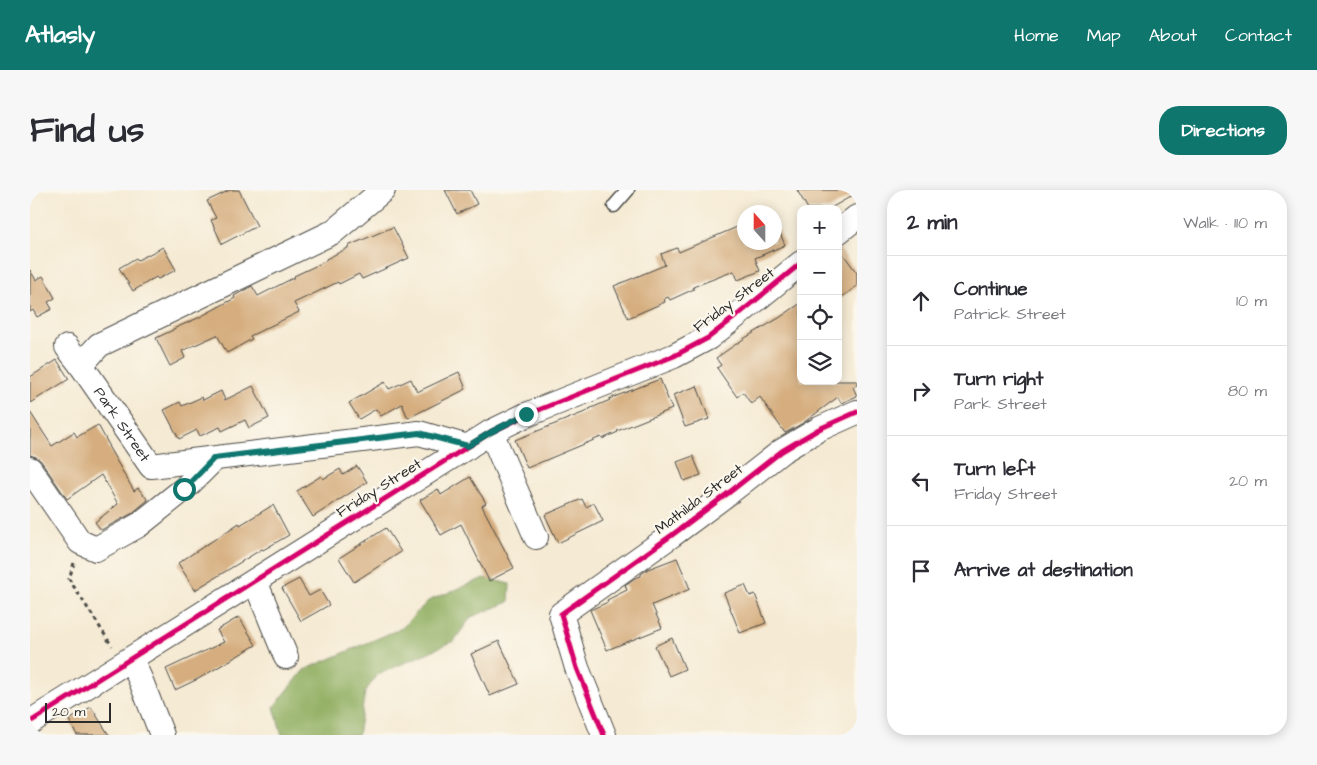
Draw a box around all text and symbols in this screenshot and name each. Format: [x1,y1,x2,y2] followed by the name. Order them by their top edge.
[25,18,95,52] text: Atlasly
[1014,23,1059,48] text: Home
[1087,23,1121,48] text: Map
[1149,23,1197,48] text: About
[1225,23,1292,48] text: Contact
[30,106,144,155] text: Find us
[1159,106,1287,155] button: Directions
[737,205,782,250] north arrow
[797,205,842,385] map controls
[797,205,842,250] button: +
[907,208,957,237] text: 2 min
[1183,212,1267,234] text: Walk · 110 m
[797,250,842,295] button: −
[689,262,780,338] street label: Friday Street
[954,276,1028,303] text: Continue
[907,287,935,315] icon: ahead
[1236,290,1267,312] text: 10 m
[797,295,842,340] button: locate
[954,303,1066,325] text: Patrick Street
[797,340,842,385] button: layers
[954,366,1043,393] text: Turn right
[907,377,935,405] icon: right
[1228,380,1267,402] text: 80 m
[89,383,156,466] street label: Park Street
[954,393,1047,415] text: Park Street
[515,403,538,426] route end
[332,453,426,523] street label: Friday Street
[954,456,1035,483] text: Turn left
[650,459,748,539] street label: Mathilda Street
[907,467,935,495] icon: left
[1229,470,1267,492] text: 20 m
[173,478,196,501] route start
[954,483,1057,505] text: Friday Street
[907,557,935,585] icon: arrive
[954,557,1133,584] text: Arrive at destination
[45,700,111,723] scale bar
[52,702,85,722] text: 20 m

